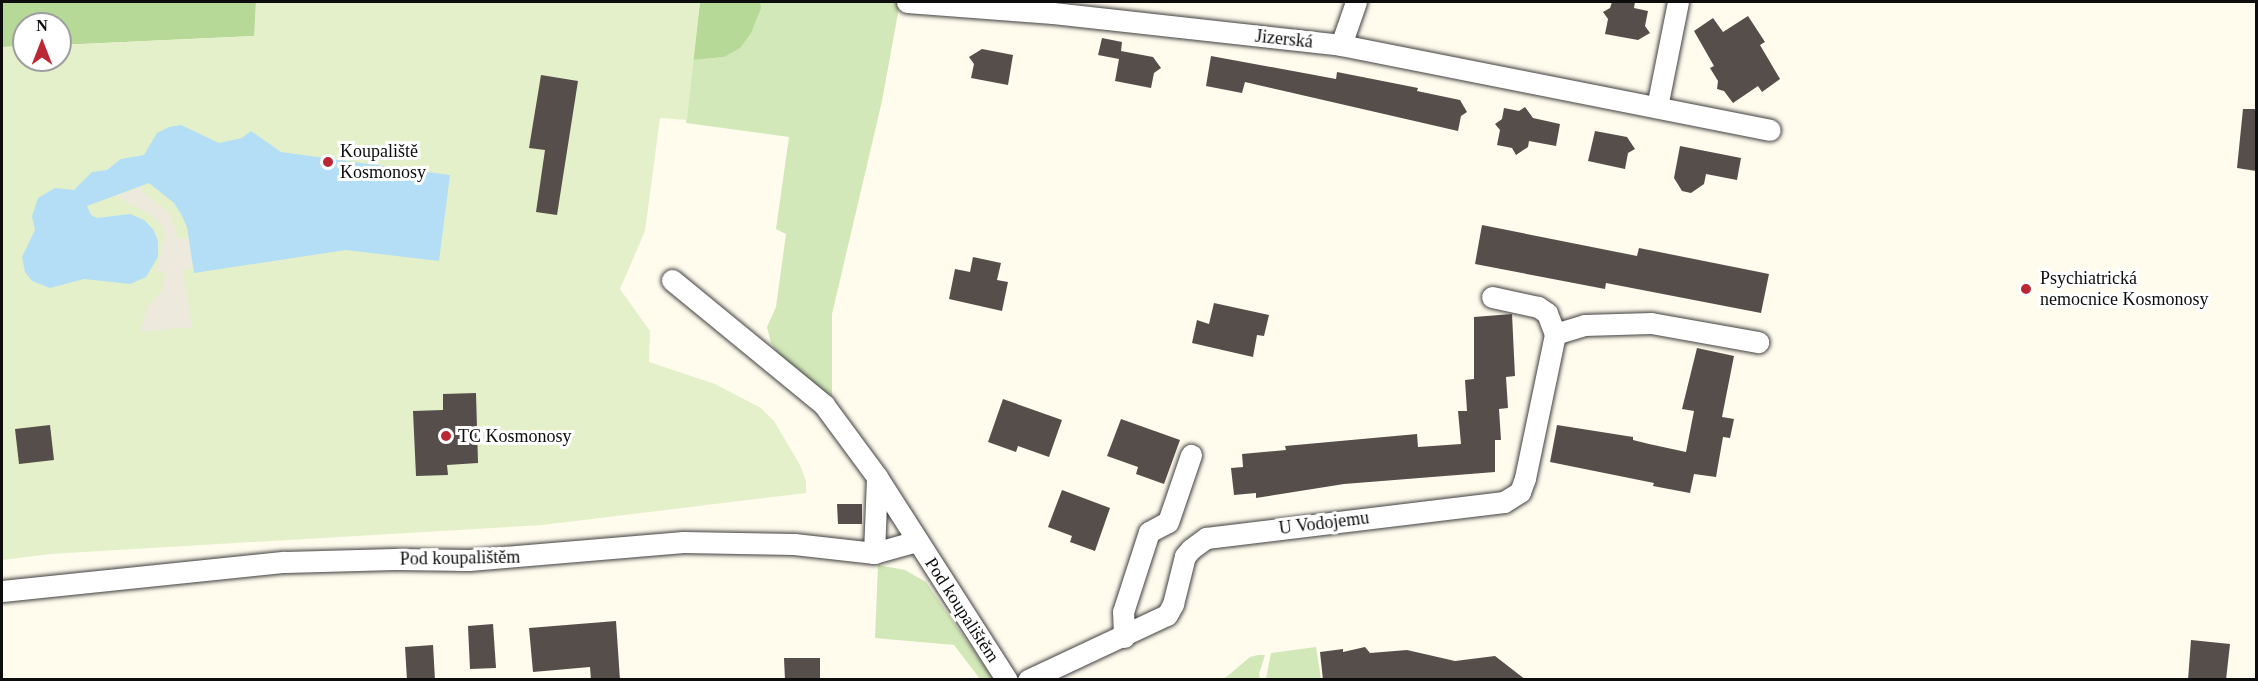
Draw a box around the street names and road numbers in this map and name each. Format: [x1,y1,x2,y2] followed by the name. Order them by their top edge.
[1254,25,1314,53] street label: Jizerská
[1277,507,1371,539] street label: U Vodojemu
[400,546,520,570] street label: Pod koupalištěm
[920,554,1004,666] street label: Pod koupalištěm

